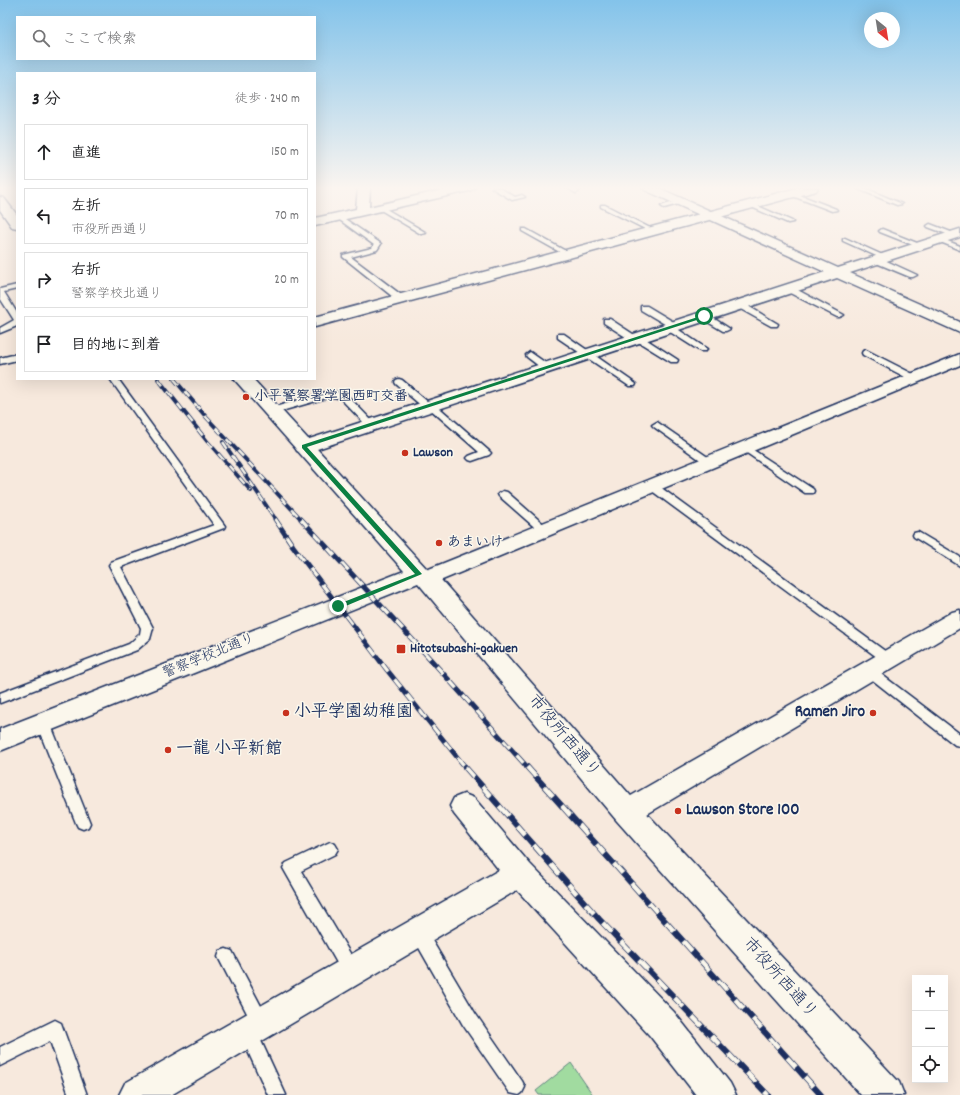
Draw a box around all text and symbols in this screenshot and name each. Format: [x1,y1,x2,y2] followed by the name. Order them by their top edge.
[864,12,900,48] north arrow
[16,16,316,60] search box
[30,27,52,49] icon: search
[62,29,137,51] text: ここで検索
[32,89,60,113] text: 3 分
[235,90,300,109] text: 徒歩 · 240 m
[33,141,55,163] icon: ahead
[71,143,101,165] text: 直進
[271,143,299,162] text: 150 m
[71,196,101,218] text: 左折
[33,205,55,227] icon: left
[275,207,299,226] text: 70 m
[71,221,149,240] text: 市役所西通り
[71,260,101,282] text: 右折
[33,269,55,291] icon: right
[274,271,299,290] text: 20 m
[71,285,162,304] text: 警察学校北通り
[695,307,713,325] route start
[33,333,55,355] icon: arrive
[71,335,161,357] text: 目的地に到着
[254,387,408,407] place label: 小平警察署学園西町交番
[241,392,251,402] marker: 小平警察署学園西町交番
[413,443,453,463] place label: Lawson
[400,448,410,458] marker: Lawson
[447,533,503,553] place label: あまいけ
[434,538,444,548] marker: あまいけ
[329,597,347,615] route end
[160,628,258,684] street label: 警察学校北通り
[410,639,518,659] place label: Hitotsubashi-gakuen
[395,643,407,655] marker: Hitotsubashi-gakuen
[521,690,605,784] street label: 市役所西通り
[294,701,413,725] place label: 小平学園幼稚園
[795,701,865,725] place label: Ramen Jiro
[281,708,291,718] marker: 小平学園幼稚園
[868,708,878,718] marker: Ramen Jiro
[176,738,282,762] place label: 一龍 小平新館
[163,745,173,755] marker: 一龍 小平新館
[686,799,800,823] place label: Lawson Store 100
[673,806,683,816] marker: Lawson Store 100
[736,933,822,1025] street label: 市役所西通り
[912,975,948,1083] map controls
[912,975,948,1011] button: +
[912,1011,948,1047] button: −
[912,1047,948,1083] button: locate

